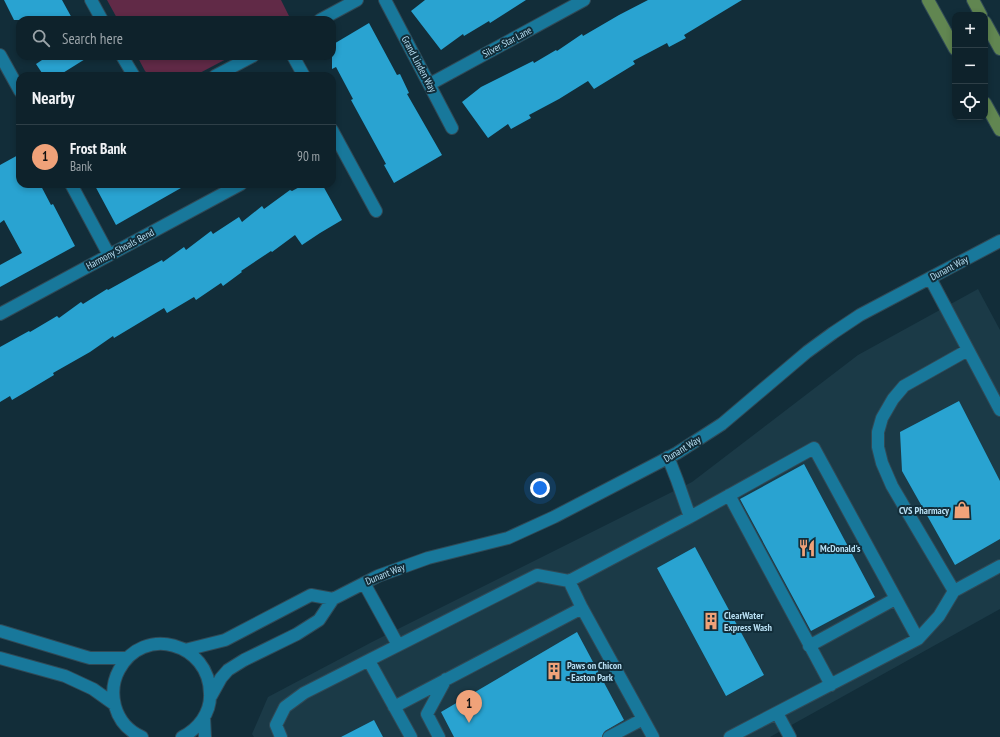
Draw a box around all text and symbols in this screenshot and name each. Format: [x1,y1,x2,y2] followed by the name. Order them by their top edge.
[952,12,988,120] map controls
[952,12,988,48] button: +
[16,16,336,60] search box
[480,24,534,60] street label: Silver Star Lane
[30,27,52,49] icon: search
[62,29,123,48] text: Search here
[399,34,439,95] street label: Grand Linden Way
[952,48,988,84] button: −
[952,84,988,120] button: locate
[32,87,75,109] text: Nearby
[70,139,127,158] text: Frost Bank
[42,148,48,165] text: 1
[297,148,320,165] text: 90 m
[70,158,92,175] text: Bank
[84,226,156,272] street label: Harmony Shoals Bend
[928,252,970,283] street label: Dunant Way
[661,433,703,465] street label: Dunant Way
[530,478,550,498] your location
[952,500,972,520] shop icon: CVS Pharmacy
[899,504,950,517] place label: CVS Pharmacy
[797,538,817,558] restaurant icon: McDonald's
[820,542,861,555] place label: McDonald's
[363,560,407,588] street label: Dunant Way
[724,609,773,634] place label: ClearWater Express Wash
[701,611,721,631] building icon: ClearWater Express Wash
[567,659,622,684] place label: Paws on Chicon - Easton Park
[544,661,564,681] building icon: Paws on Chicon - Easton Park
[456,690,482,723] pin: 1

